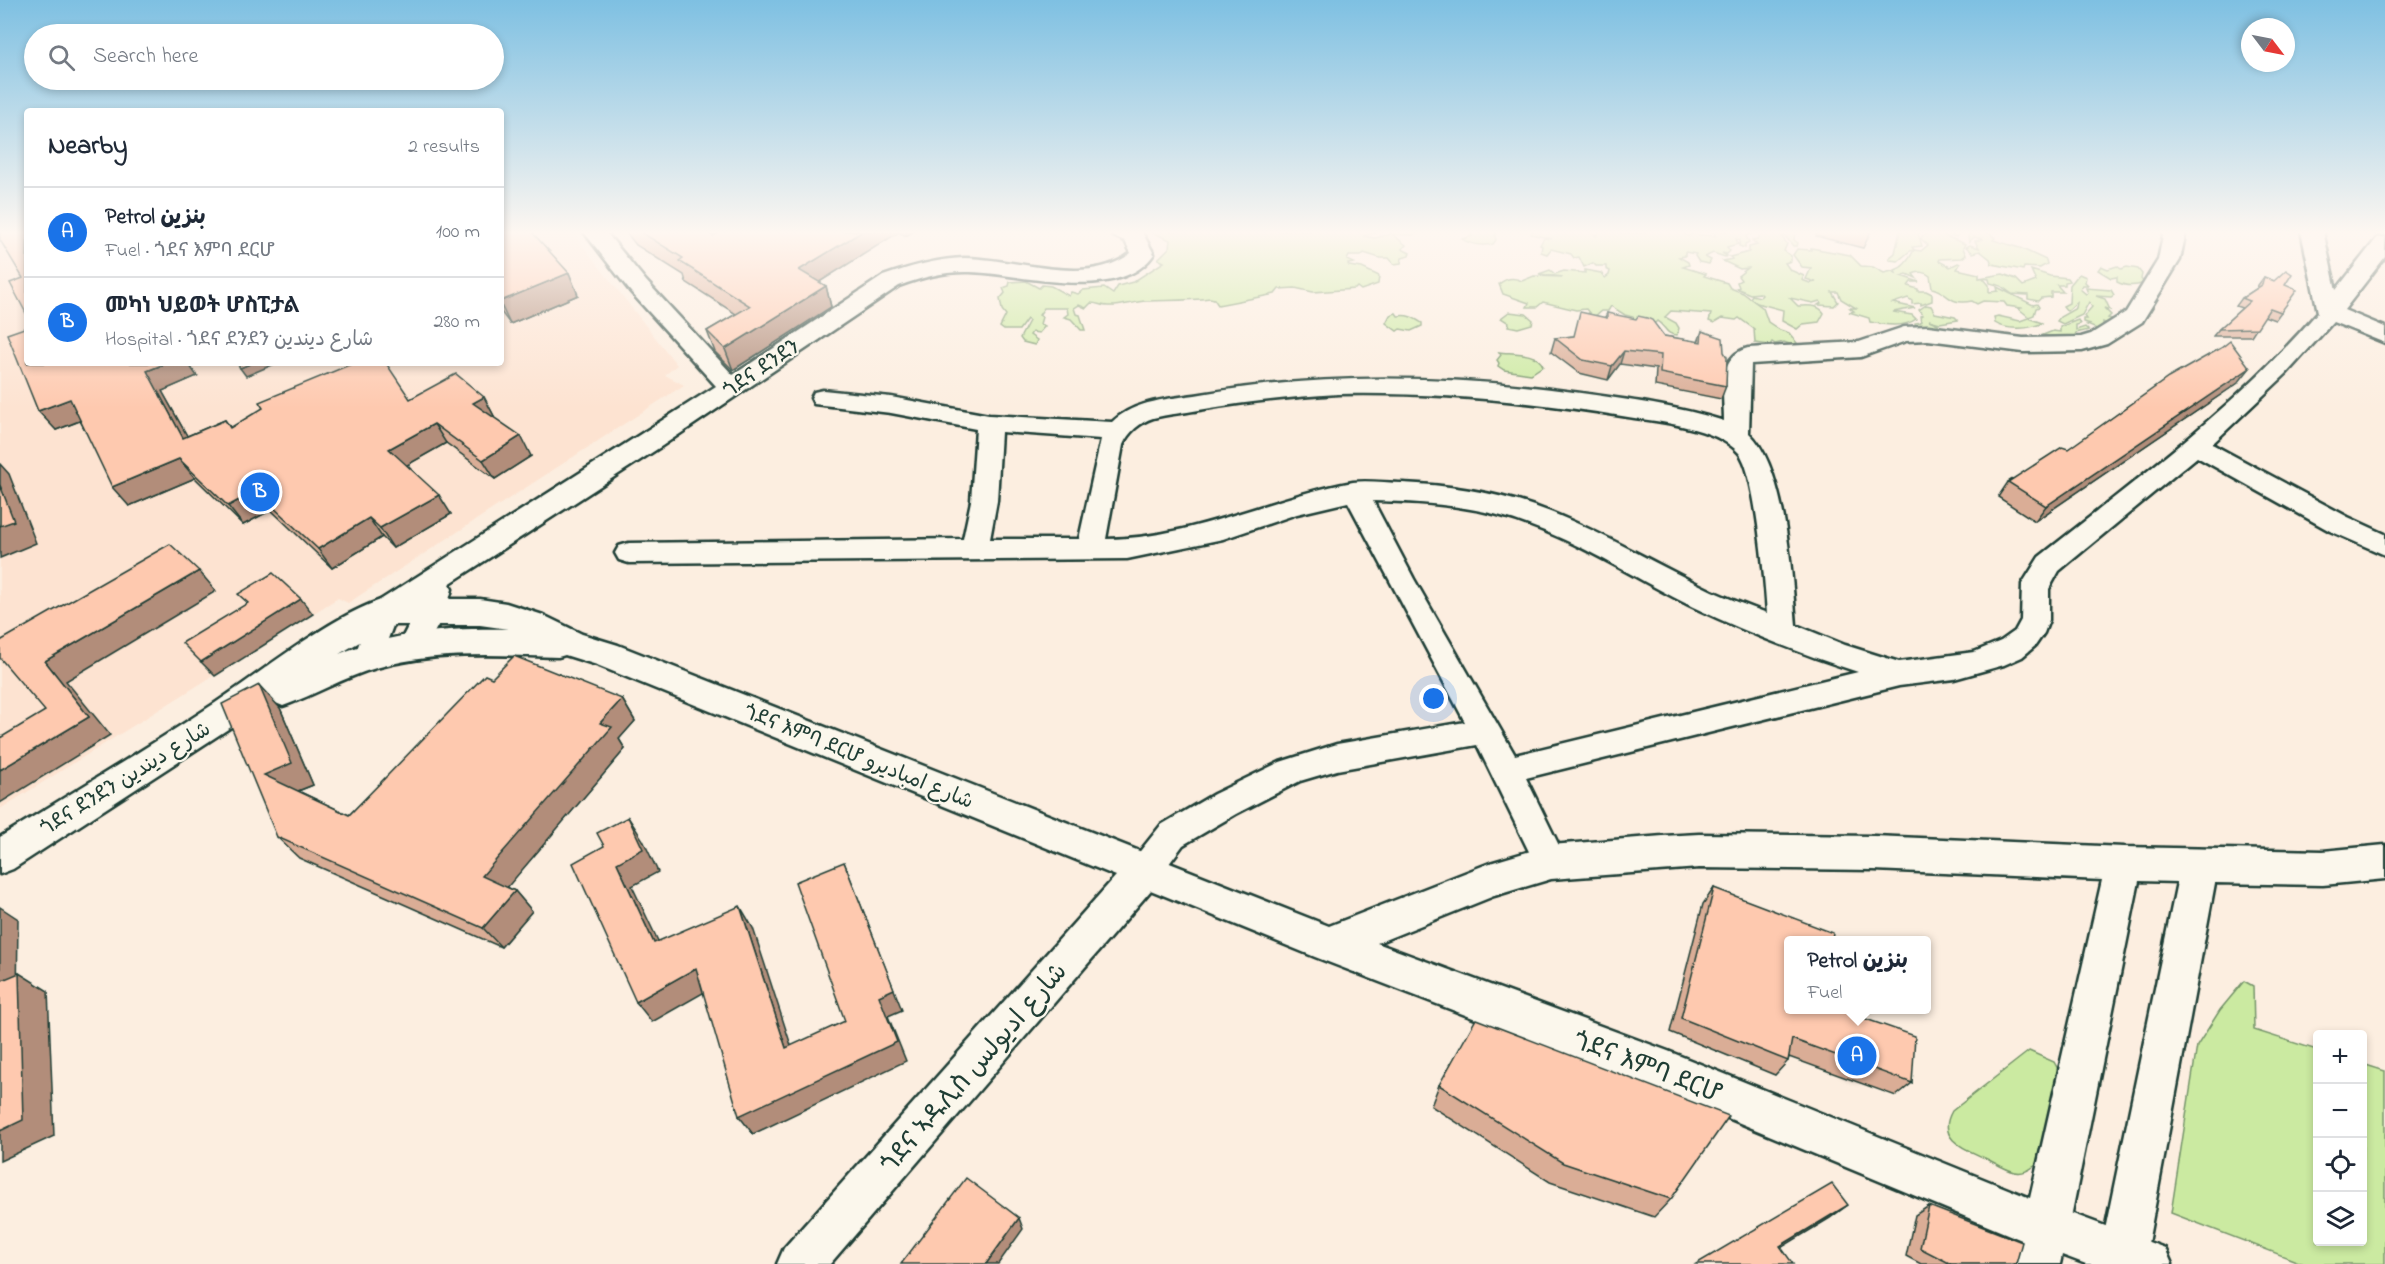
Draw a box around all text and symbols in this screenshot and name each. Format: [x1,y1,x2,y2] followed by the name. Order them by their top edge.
[2241,18,2295,72] north arrow
[24,24,504,90] search box
[45,41,78,74] icon: search
[93,41,198,73] text: Search here
[48,128,127,166] text: Nearby
[408,133,480,162] text: 2 results
[105,202,206,234] text: Petrol بنزين
[61,218,74,247] text: A
[436,218,480,247] text: 100 m
[105,237,275,266] text: Fuel · ጎደና እምባ ደርሆ
[105,291,300,323] text: መካነ ህይወት ሆስፒታል
[61,308,74,337] text: B
[433,308,480,337] text: 280 m
[105,326,373,355] text: Hospital · ጎደና ደንደን شارع ديندين
[718,333,806,406] street label: ጎደና ደንደን
[240,470,280,514] pin: B
[1419,684,1448,713] your location
[739,698,978,818] street label: ጎደና እምባ ደርሆ شارع امباديرو
[35,715,217,844] street label: ጎደና ደንደን شارع ديندين
[1784,936,1931,1014] popup
[1807,946,1908,978] text: Petrol بنزين
[873,955,1078,1183] street label: ጎደና ኣዱሊስ شارع اديولس
[1807,979,1842,1008] text: Fuel
[1567,1023,1727,1115] street label: ጎደና እምባ ደርሆ
[2313,1030,2367,1246] map controls
[2313,1030,2367,1084] button: +
[1838,1034,1876,1078] pin: A
[2313,1084,2367,1138] button: −
[2313,1138,2367,1192] button: locate
[2313,1192,2367,1246] button: layers

